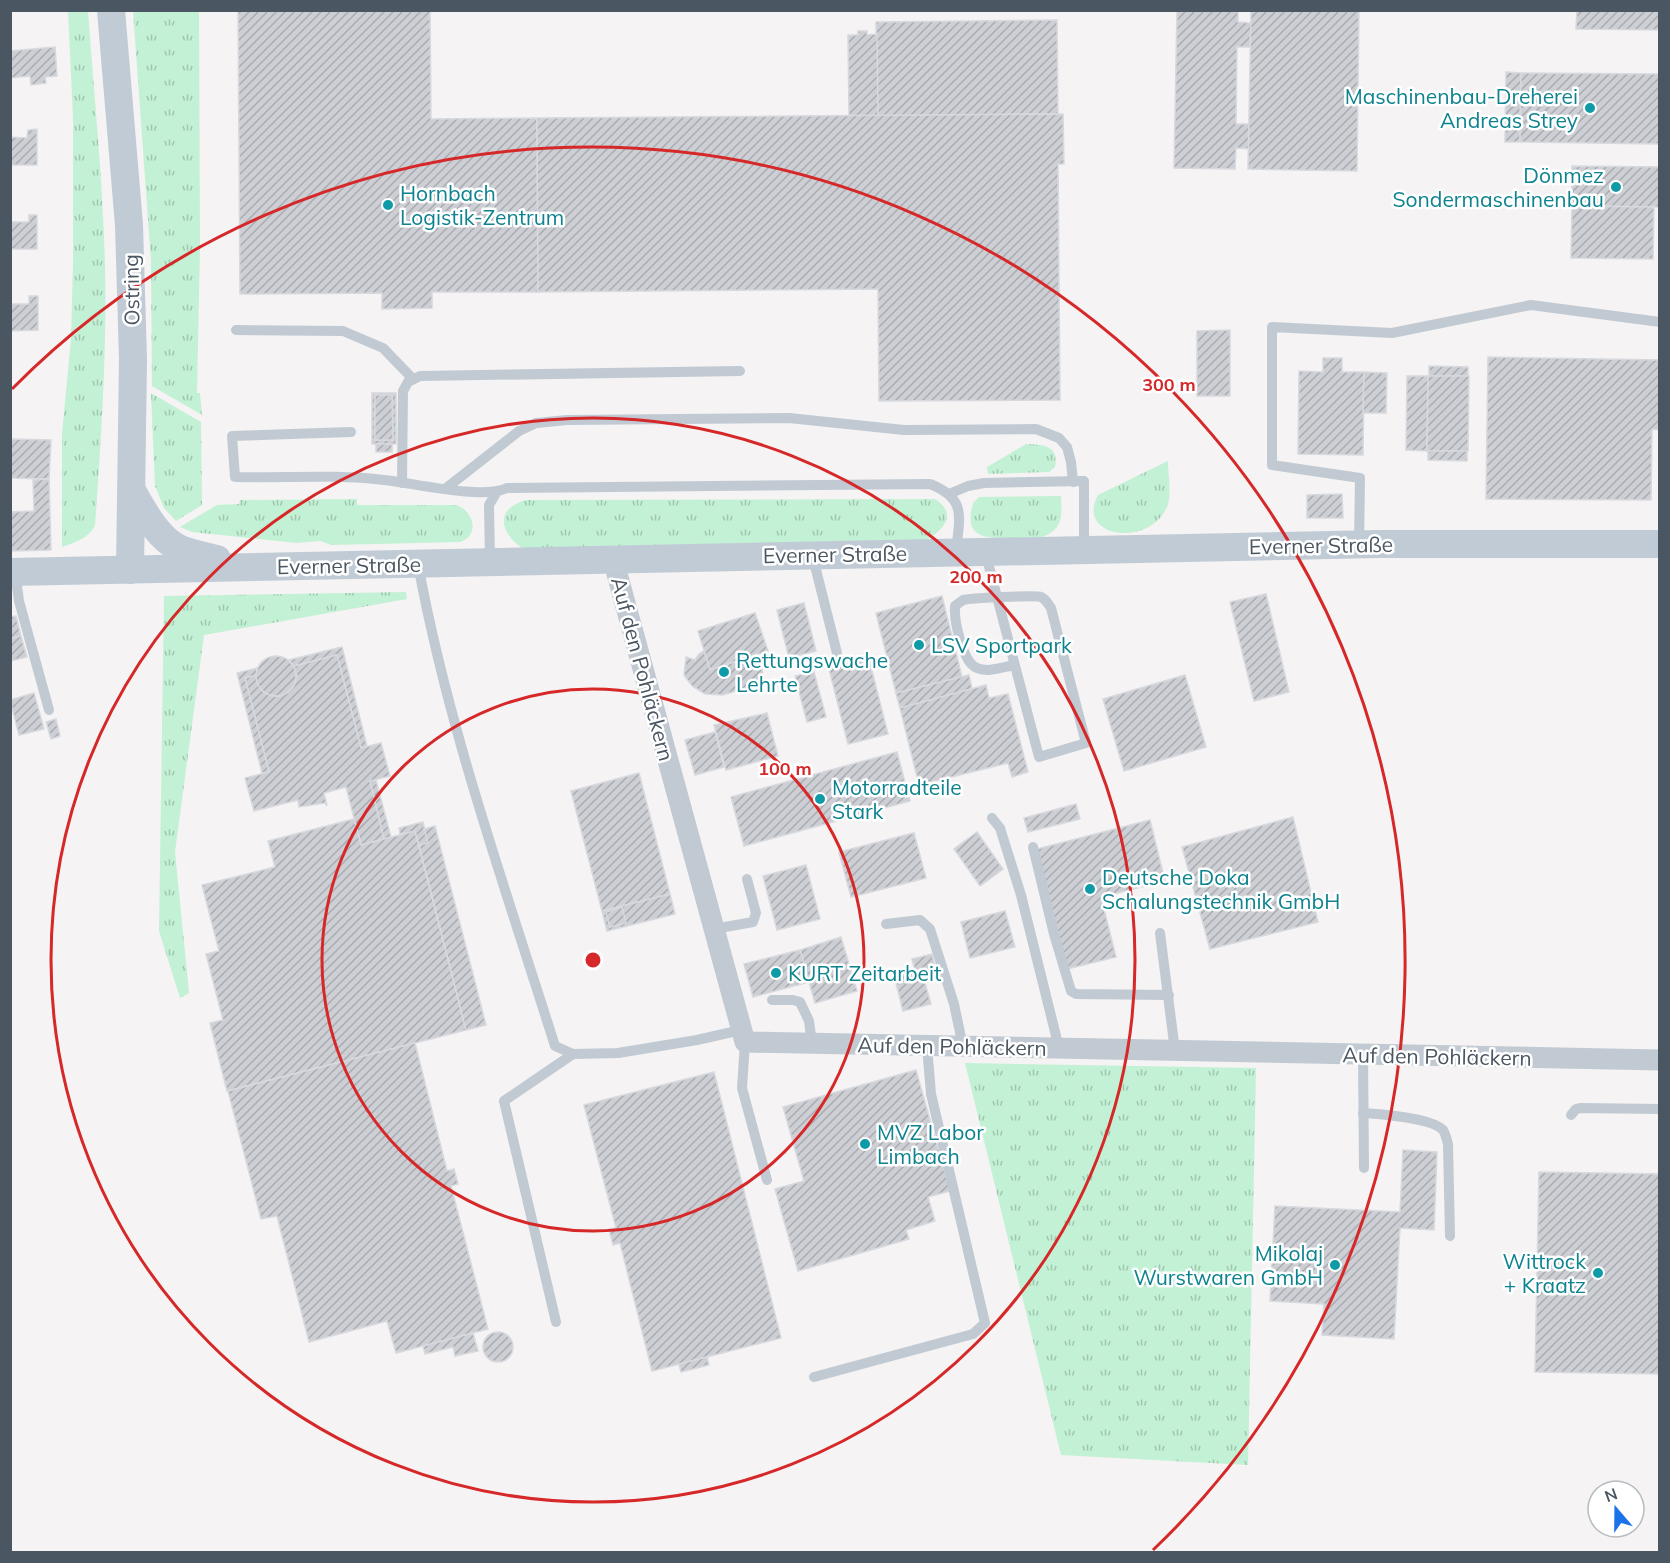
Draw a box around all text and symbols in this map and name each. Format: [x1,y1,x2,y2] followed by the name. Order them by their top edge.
[1345,83,1578,133] place label: Maschinenbau-Dreherei Andreas Strey
[1583,101,1597,115] marker: Maschinenbau-Dreherei Andreas Strey
[1392,162,1604,212] place label: Dönmez Sondermaschinenbau
[400,180,564,230] place label: Hornbach Logistik-Zentrum
[1609,180,1623,194] marker: Dönmez Sondermaschinenbau
[381,198,395,212] marker: Hornbach Logistik-Zentrum
[117,254,145,326] street label: Ostring
[1142,373,1196,396] text: 300 m
[1249,531,1393,559] street label: Everner Straße
[763,540,907,568] street label: Everner Straße
[277,551,421,579] street label: Everner Straße
[949,565,1003,588] text: 200 m
[606,574,680,764] street label: Auf den Pohläckern
[931,632,1072,658] place label: LSV Sportpark
[912,638,926,652] marker: LSV Sportpark
[736,647,888,697] place label: Rettungswache Lehrte
[717,665,731,679] marker: Rettungswache Lehrte
[758,757,812,780] text: 100 m
[832,774,962,824] place label: Motorradteile Stark
[813,792,827,806] marker: Motorradteile Stark
[1102,864,1340,914] place label: Deutsche Doka Schalungstechnik GmbH
[1083,882,1097,896] marker: Deutsche Doka Schalungstechnik GmbH
[583,950,603,970] centre of rings
[788,960,941,986] place label: KURT Zeitarbeit
[769,966,783,980] marker: KURT Zeitarbeit
[857,1031,1047,1061] street label: Auf den Pohläckern
[1342,1041,1532,1071] street label: Auf den Pohläckern
[877,1119,984,1169] place label: MVZ Labor Limbach
[858,1137,872,1151] marker: MVZ Labor Limbach
[1133,1240,1323,1290] place label: Mikolaj Wurstwaren GmbH
[1503,1248,1586,1298] place label: Wittrock + Kraatz
[1328,1258,1342,1272] marker: Mikolaj Wurstwaren GmbH
[1591,1266,1605,1280] marker: Wittrock + Kraatz
[1586,1479,1646,1539] north arrow
[1602,1483,1620,1506] text: N

